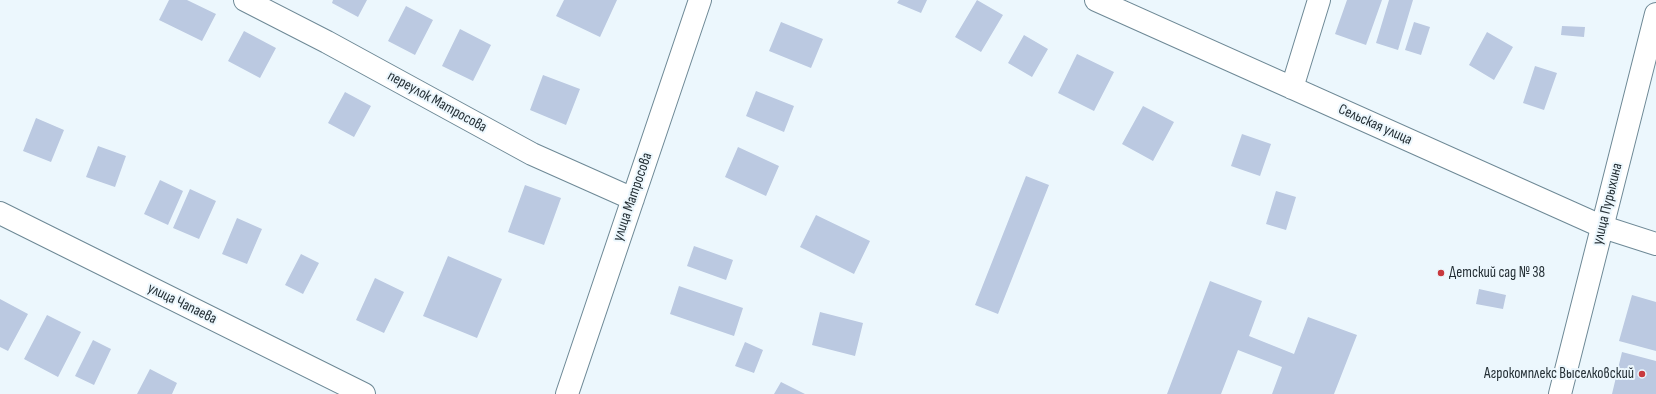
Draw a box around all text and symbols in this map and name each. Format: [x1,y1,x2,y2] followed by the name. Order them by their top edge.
[384,67,490,137] street label: переулок Матросова
[1335,101,1415,149] street label: Сельская улица
[609,150,657,244] street label: улица Матросова
[1589,161,1627,247] street label: улица Пурыхина
[1449,264,1545,282] place label: Детский сад № 38
[1436,268,1446,278] marker: Детский сад № 38
[144,279,220,329] street label: улица Чапаева
[1484,365,1634,383] place label: Агрокомплекс Выселковский
[1637,369,1647,379] marker: Агрокомплекс Выселковский

